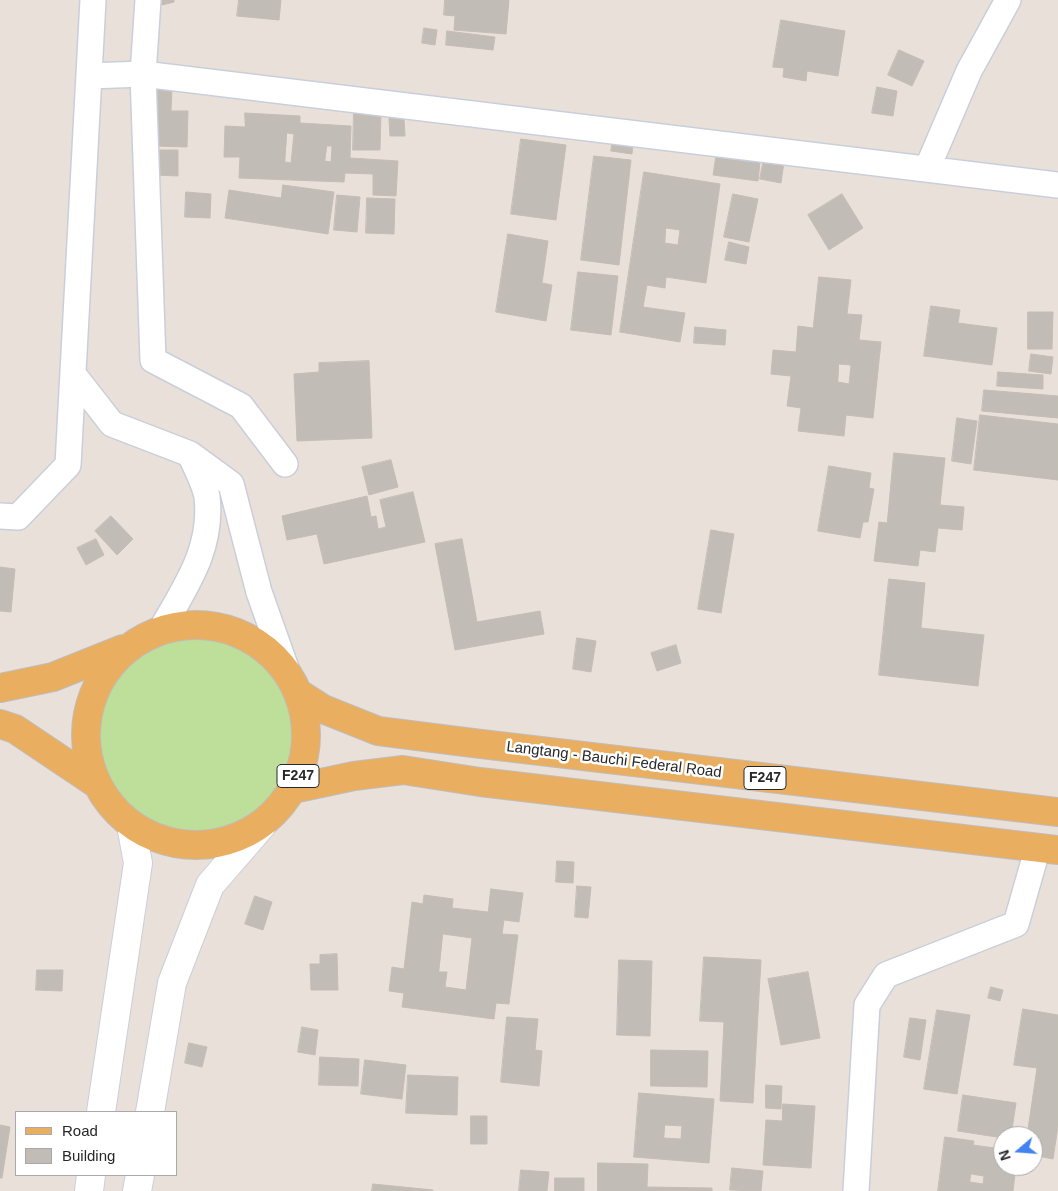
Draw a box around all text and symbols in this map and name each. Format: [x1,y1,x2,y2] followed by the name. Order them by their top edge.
[505,738,723,782] street label: Langtang - Bauchi Federal Road
[277,764,319,788] road number: F247
[744,766,786,790] road number: F247
[15,1111,178,1176] legend
[62,1122,98,1139] text: Road
[993,1126,1043,1176] north arrow
[62,1147,115,1164] text: Building
[996,1148,1014,1163] text: N

